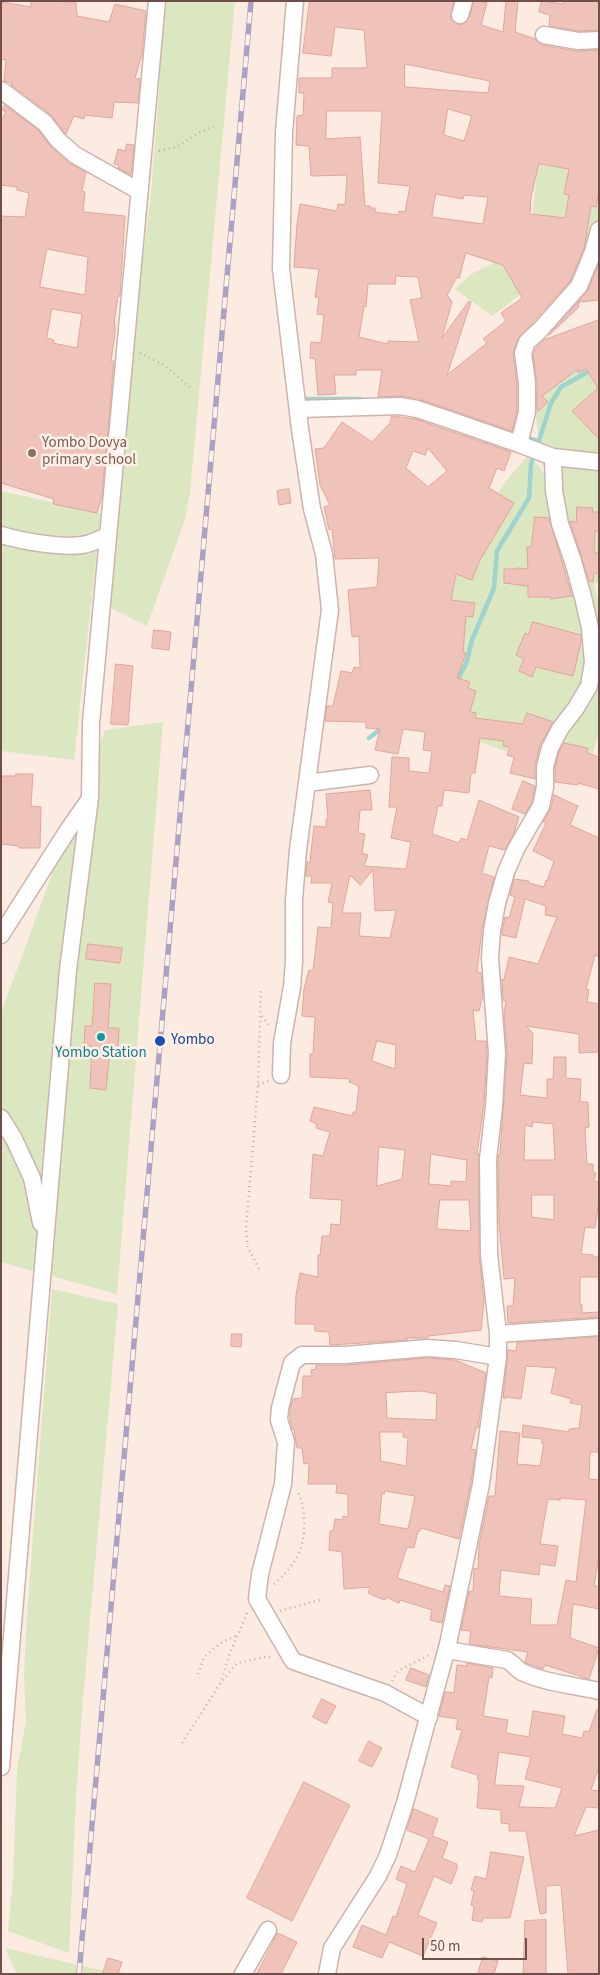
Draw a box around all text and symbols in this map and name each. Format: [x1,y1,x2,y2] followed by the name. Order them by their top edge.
[42,435,136,470] place label: Yombo Dovya primary school
[26,447,38,459] marker: Yombo Dovya primary school
[95,1031,107,1043] marker: Yombo Station
[171,1032,215,1050] place label: Yombo
[153,1034,167,1048] marker: Yombo
[55,1045,147,1063] place label: Yombo Station
[425,1928,530,1960] scale bar
[430,1936,460,1957] text: 50 m

